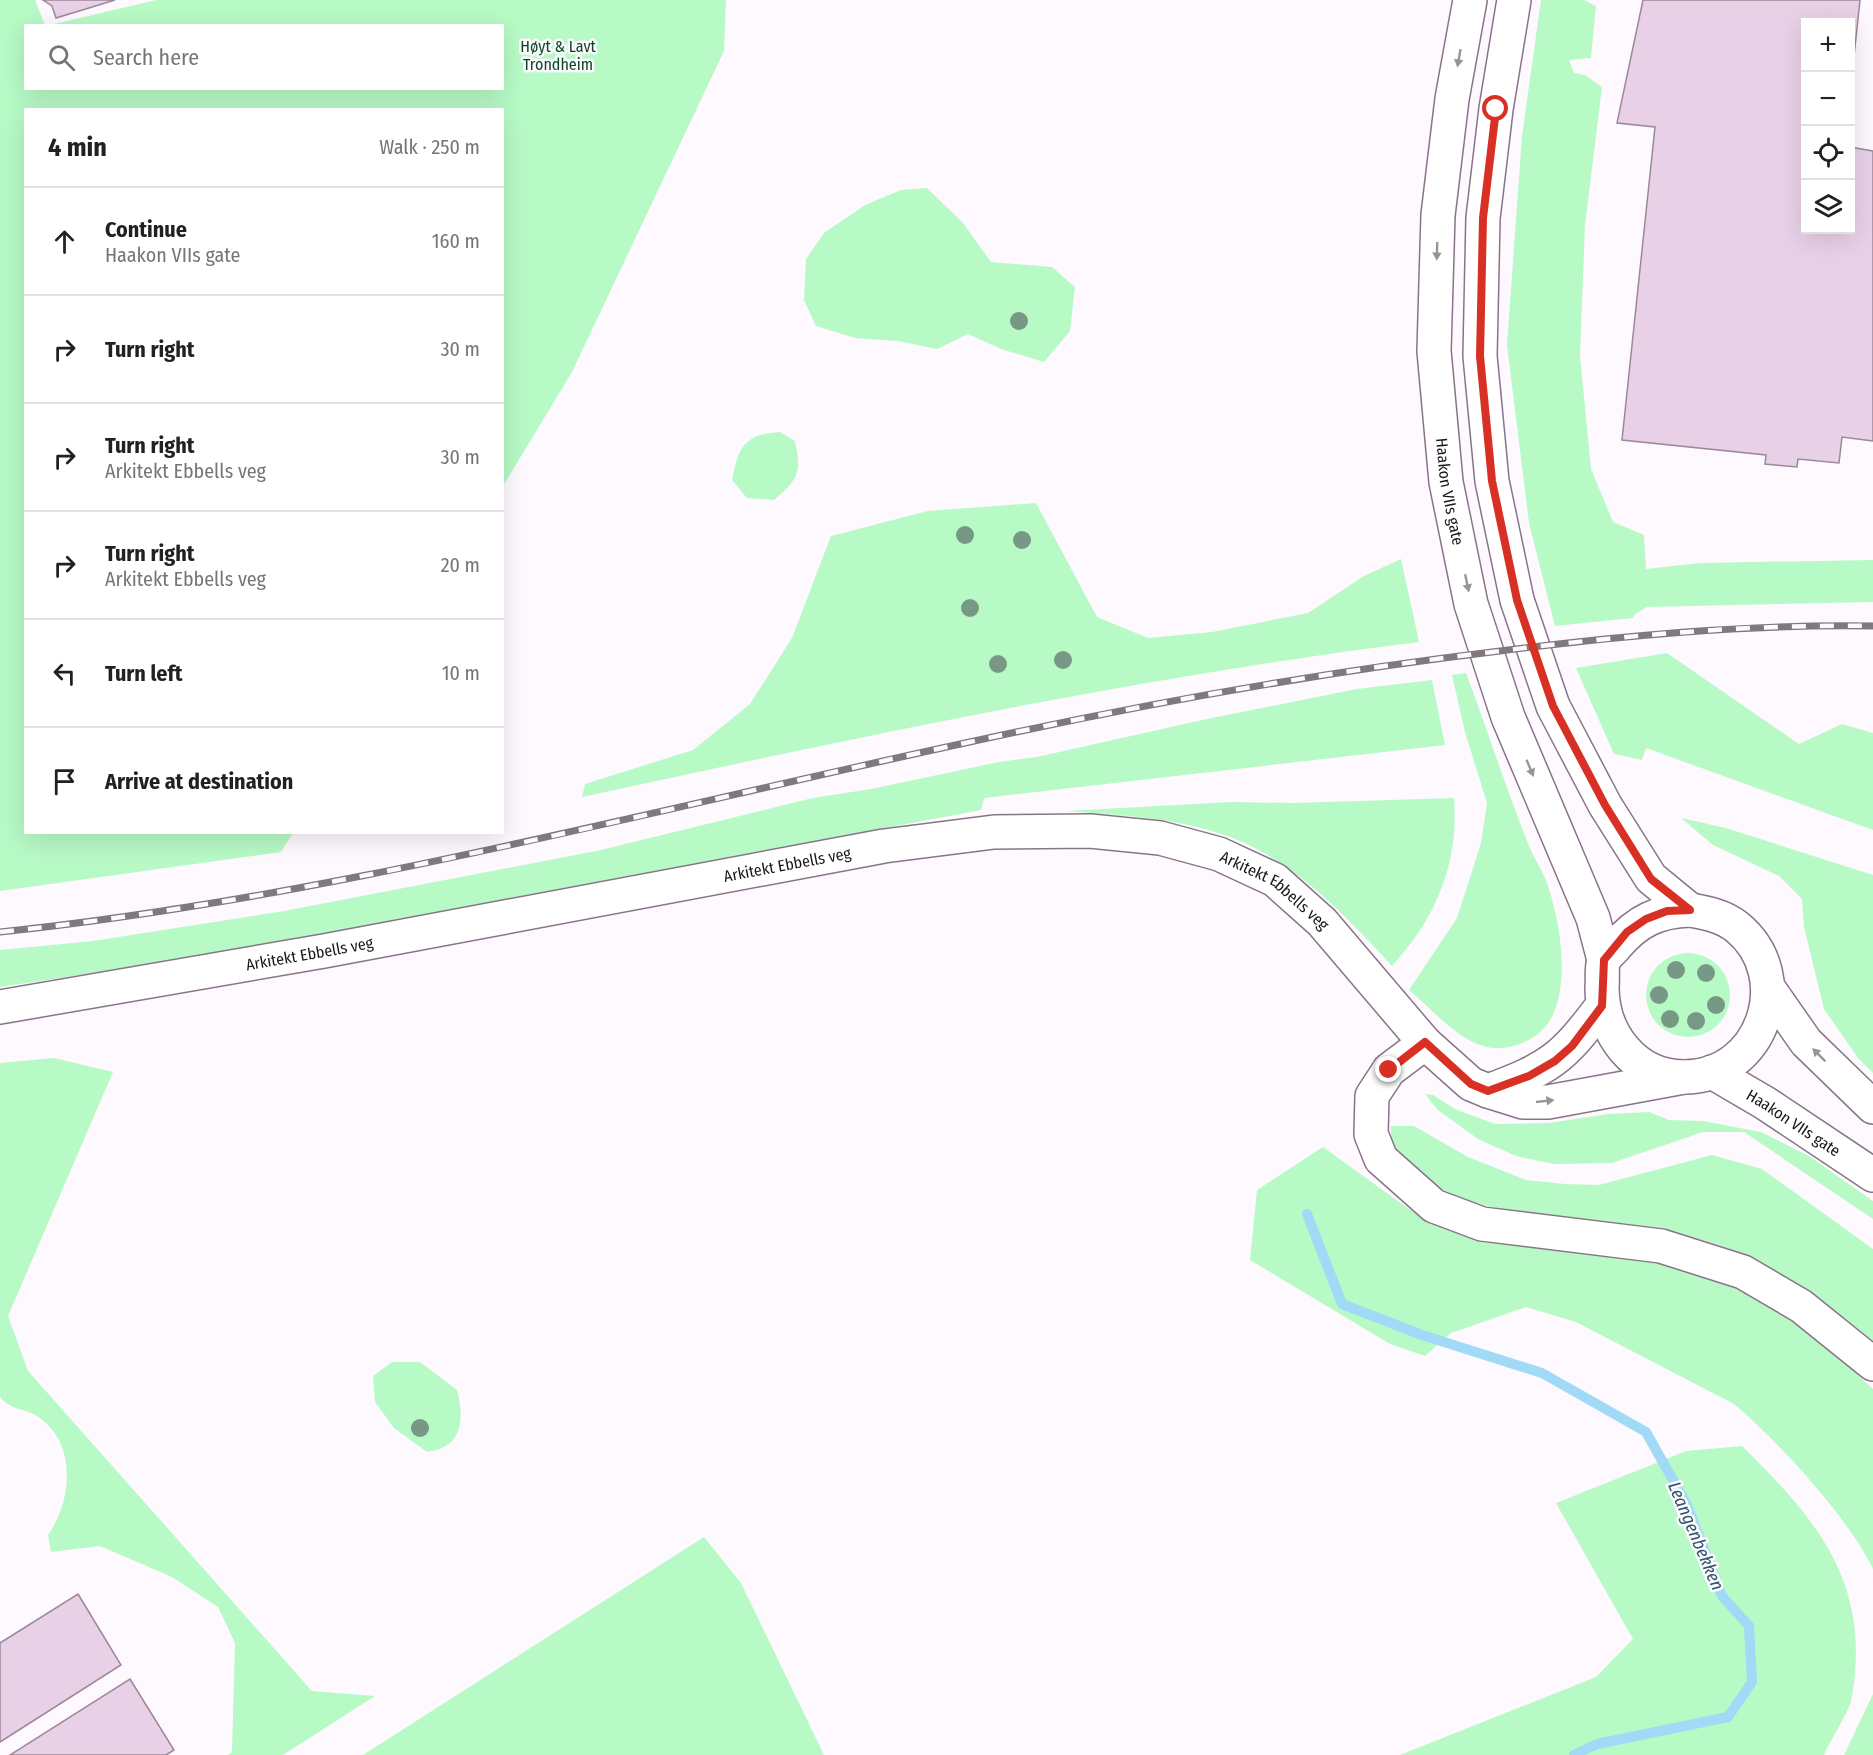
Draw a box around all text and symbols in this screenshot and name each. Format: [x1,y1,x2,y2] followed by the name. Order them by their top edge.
[1801,18,1855,234] map controls
[1801,18,1855,72] button: +
[24,24,504,90] search box
[520,37,597,74] park label: Høyt & Lavt Trondheim
[45,41,78,74] icon: search
[93,44,199,71] text: Search here
[1455,48,1464,67] one-way arrow
[1801,72,1855,126] button: −
[1482,95,1508,121] route start
[1801,126,1855,180] button: locate
[48,132,107,163] text: 4 min
[379,135,480,159] text: Walk · 250 m
[1801,180,1855,234] button: layers
[105,216,187,243] text: Continue
[48,225,81,258] icon: ahead
[432,229,480,253] text: 160 m
[1432,242,1442,261] one-way arrow
[105,243,240,267] text: Haakon VIIs gate
[48,333,81,366] icon: right
[105,336,194,363] text: Turn right
[440,337,480,361] text: 30 m
[105,432,194,459] text: Turn right
[1432,437,1468,547] street label: Haakon VIIs gate
[48,441,81,474] icon: right
[440,445,480,469] text: 30 m
[105,459,266,483] text: Arkitekt Ebbells veg
[105,540,194,567] text: Turn right
[48,549,81,582] icon: right
[441,553,480,577] text: 20 m
[105,567,266,591] text: Arkitekt Ebbells veg
[1463,574,1472,593] one-way arrow
[48,657,81,690] icon: left
[105,660,183,687] text: Turn left
[442,661,480,685] text: 10 m
[1525,759,1535,777] one-way arrow
[48,765,81,798] icon: arrive
[105,768,293,795] text: Arrive at destination
[722,843,853,886] street label: Arkitekt Ebbells veg
[1217,847,1334,934] street label: Arkitekt Ebbells veg
[244,933,375,974] street label: Arkitekt Ebbells veg
[1812,1048,1826,1062] one-way arrow
[1375,1056,1401,1082] route end
[1743,1085,1844,1161] street label: Haakon VIIs gate
[1535,1096,1554,1106] one-way arrow
[1663,1478,1729,1594] water label: Leangenbekken

